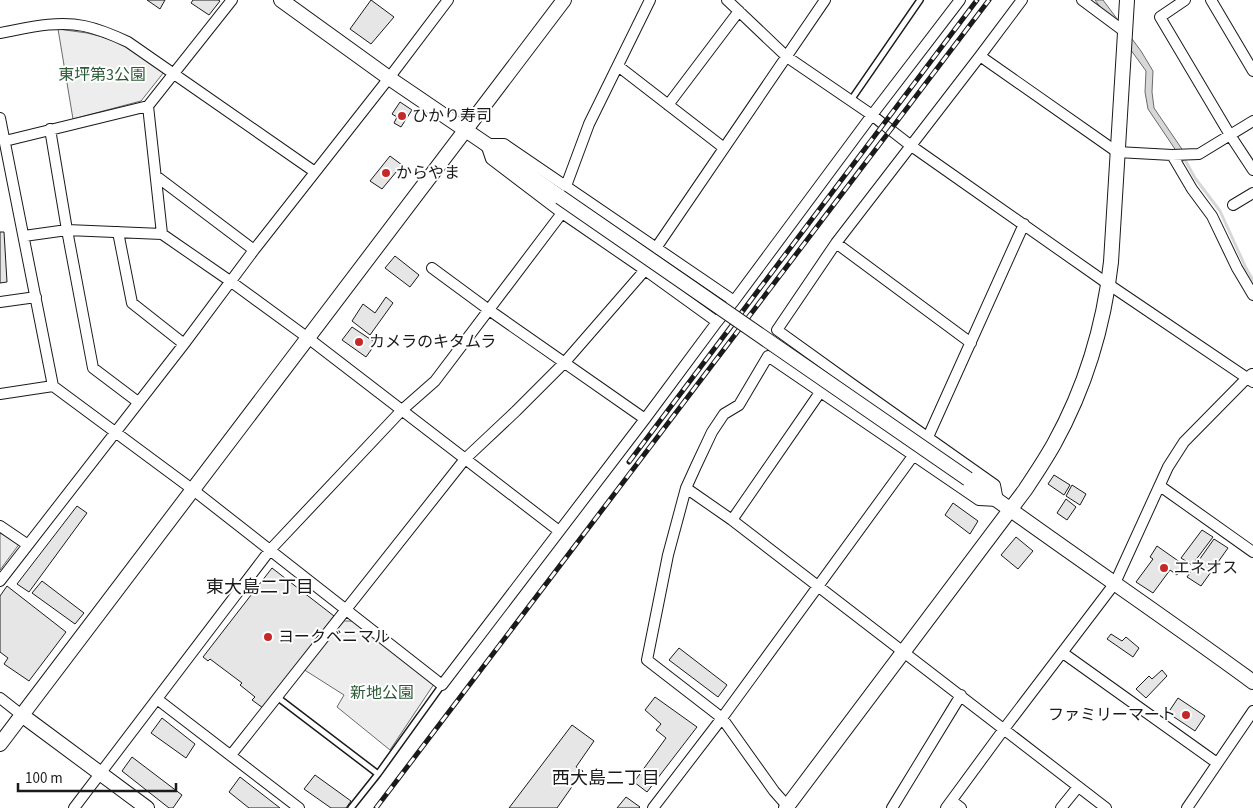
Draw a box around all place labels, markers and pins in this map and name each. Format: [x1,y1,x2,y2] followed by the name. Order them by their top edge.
[412,105,492,127] place label: ひかり寿司
[396,110,408,122] marker: ひかり寿司
[396,162,460,184] place label: からやま
[380,167,392,179] marker: からやま
[369,331,496,353] place label: カメラのキタムラ
[353,336,365,348] marker: カメラのキタムラ
[1174,557,1238,579] place label: エネオス
[1158,562,1170,574] marker: エネオス
[278,626,390,648] place label: ヨークベニマル
[262,631,274,643] marker: ヨークベニマル
[1048,704,1176,726] place label: ファミリーマート
[1180,709,1192,721] marker: ファミリーマート

